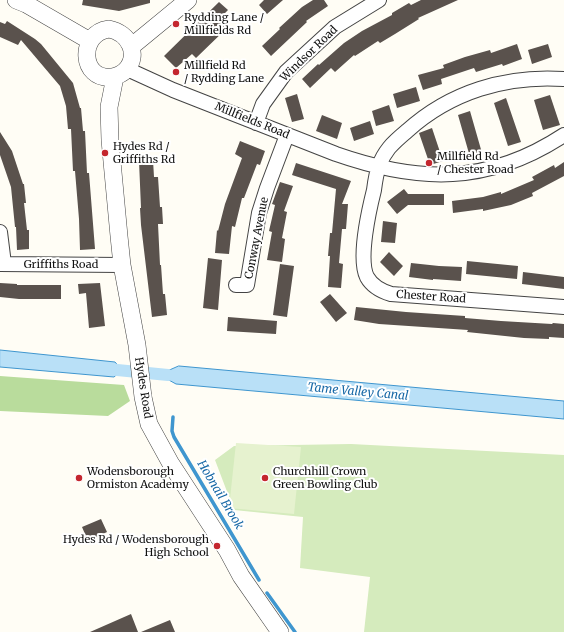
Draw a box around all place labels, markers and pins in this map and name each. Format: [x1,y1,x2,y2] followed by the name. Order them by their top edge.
[184,11,264,37] place label: Rydding Lane / Millfields Rd
[171,19,181,29] marker: Rydding Lane / Millfields Rd
[184,59,264,85] place label: Millfield Rd / Rydding Lane
[171,67,181,77] marker: Millfield Rd / Rydding Lane
[113,140,175,166] place label: Hydes Rd / Griffiths Rd
[100,148,110,158] marker: Hydes Rd / Griffiths Rd
[437,150,514,176] place label: Millfield Rd / Chester Road
[424,158,434,168] marker: Millfield Rd / Chester Road
[87,465,189,491] place label: Wodensborough Ormiston Academy
[273,465,377,491] place label: Churchhill Crown Green Bowling Club
[74,473,84,483] marker: Wodensborough Ormiston Academy
[260,473,270,483] marker: Churchhill Crown Green Bowling Club
[63,533,209,559] place label: Hydes Rd / Wodensborough High School
[212,541,222,551] marker: Hydes Rd / Wodensborough High School

